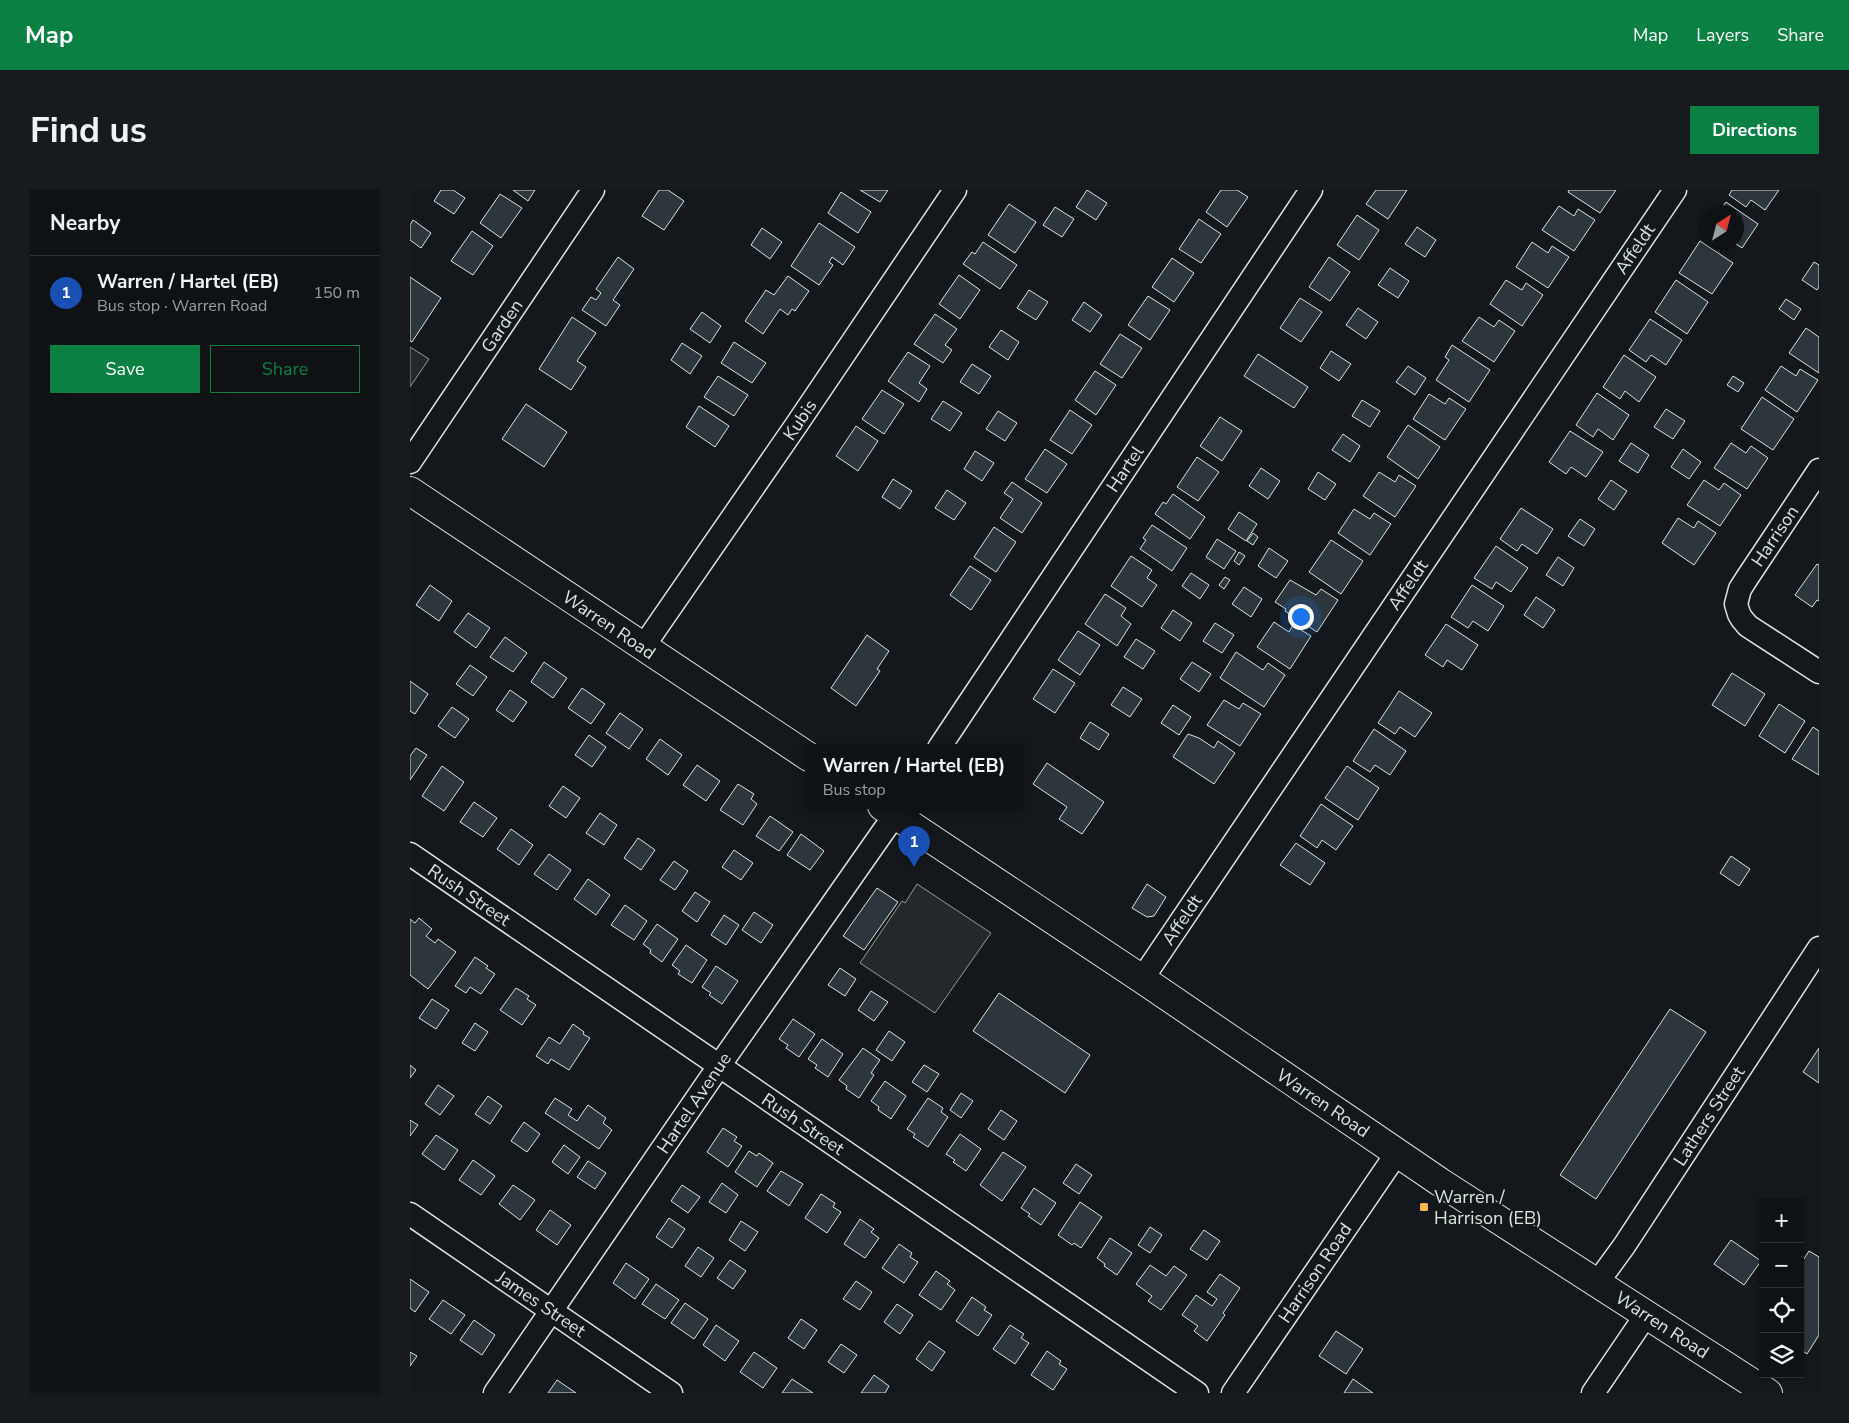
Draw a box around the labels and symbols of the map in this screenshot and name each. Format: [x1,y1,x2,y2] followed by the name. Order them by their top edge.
[1699,205,1744,250] north arrow
[1609,218,1661,279] street label: Affeldt
[475,295,529,357] street label: Garden
[778,395,822,445] street label: Kubis
[1101,440,1150,497] street label: Hartel
[1746,501,1804,571] street label: Harrison
[1382,554,1434,615] street label: Affeldt
[558,585,660,665] street label: Warren Road
[1288,604,1314,630] your location
[898,826,930,867] pin: 1
[423,859,516,932] street label: Rush Street
[1156,889,1208,950] street label: Affeldt
[651,1048,737,1158] street label: Hartel Avenue
[1668,1061,1751,1170] street label: Lathers Street
[1272,1063,1374,1143] street label: Warren Road
[757,1088,850,1161] street label: Rush Street
[1434,1185,1542,1230] place label: Warren / Harrison (EB)
[1418,1201,1430,1213] marker: Warren / Harrison (EB)
[1273,1218,1357,1328] street label: Harrison Road
[491,1265,591,1343] street label: James Street
[1610,1286,1714,1364] street label: Warren Road

